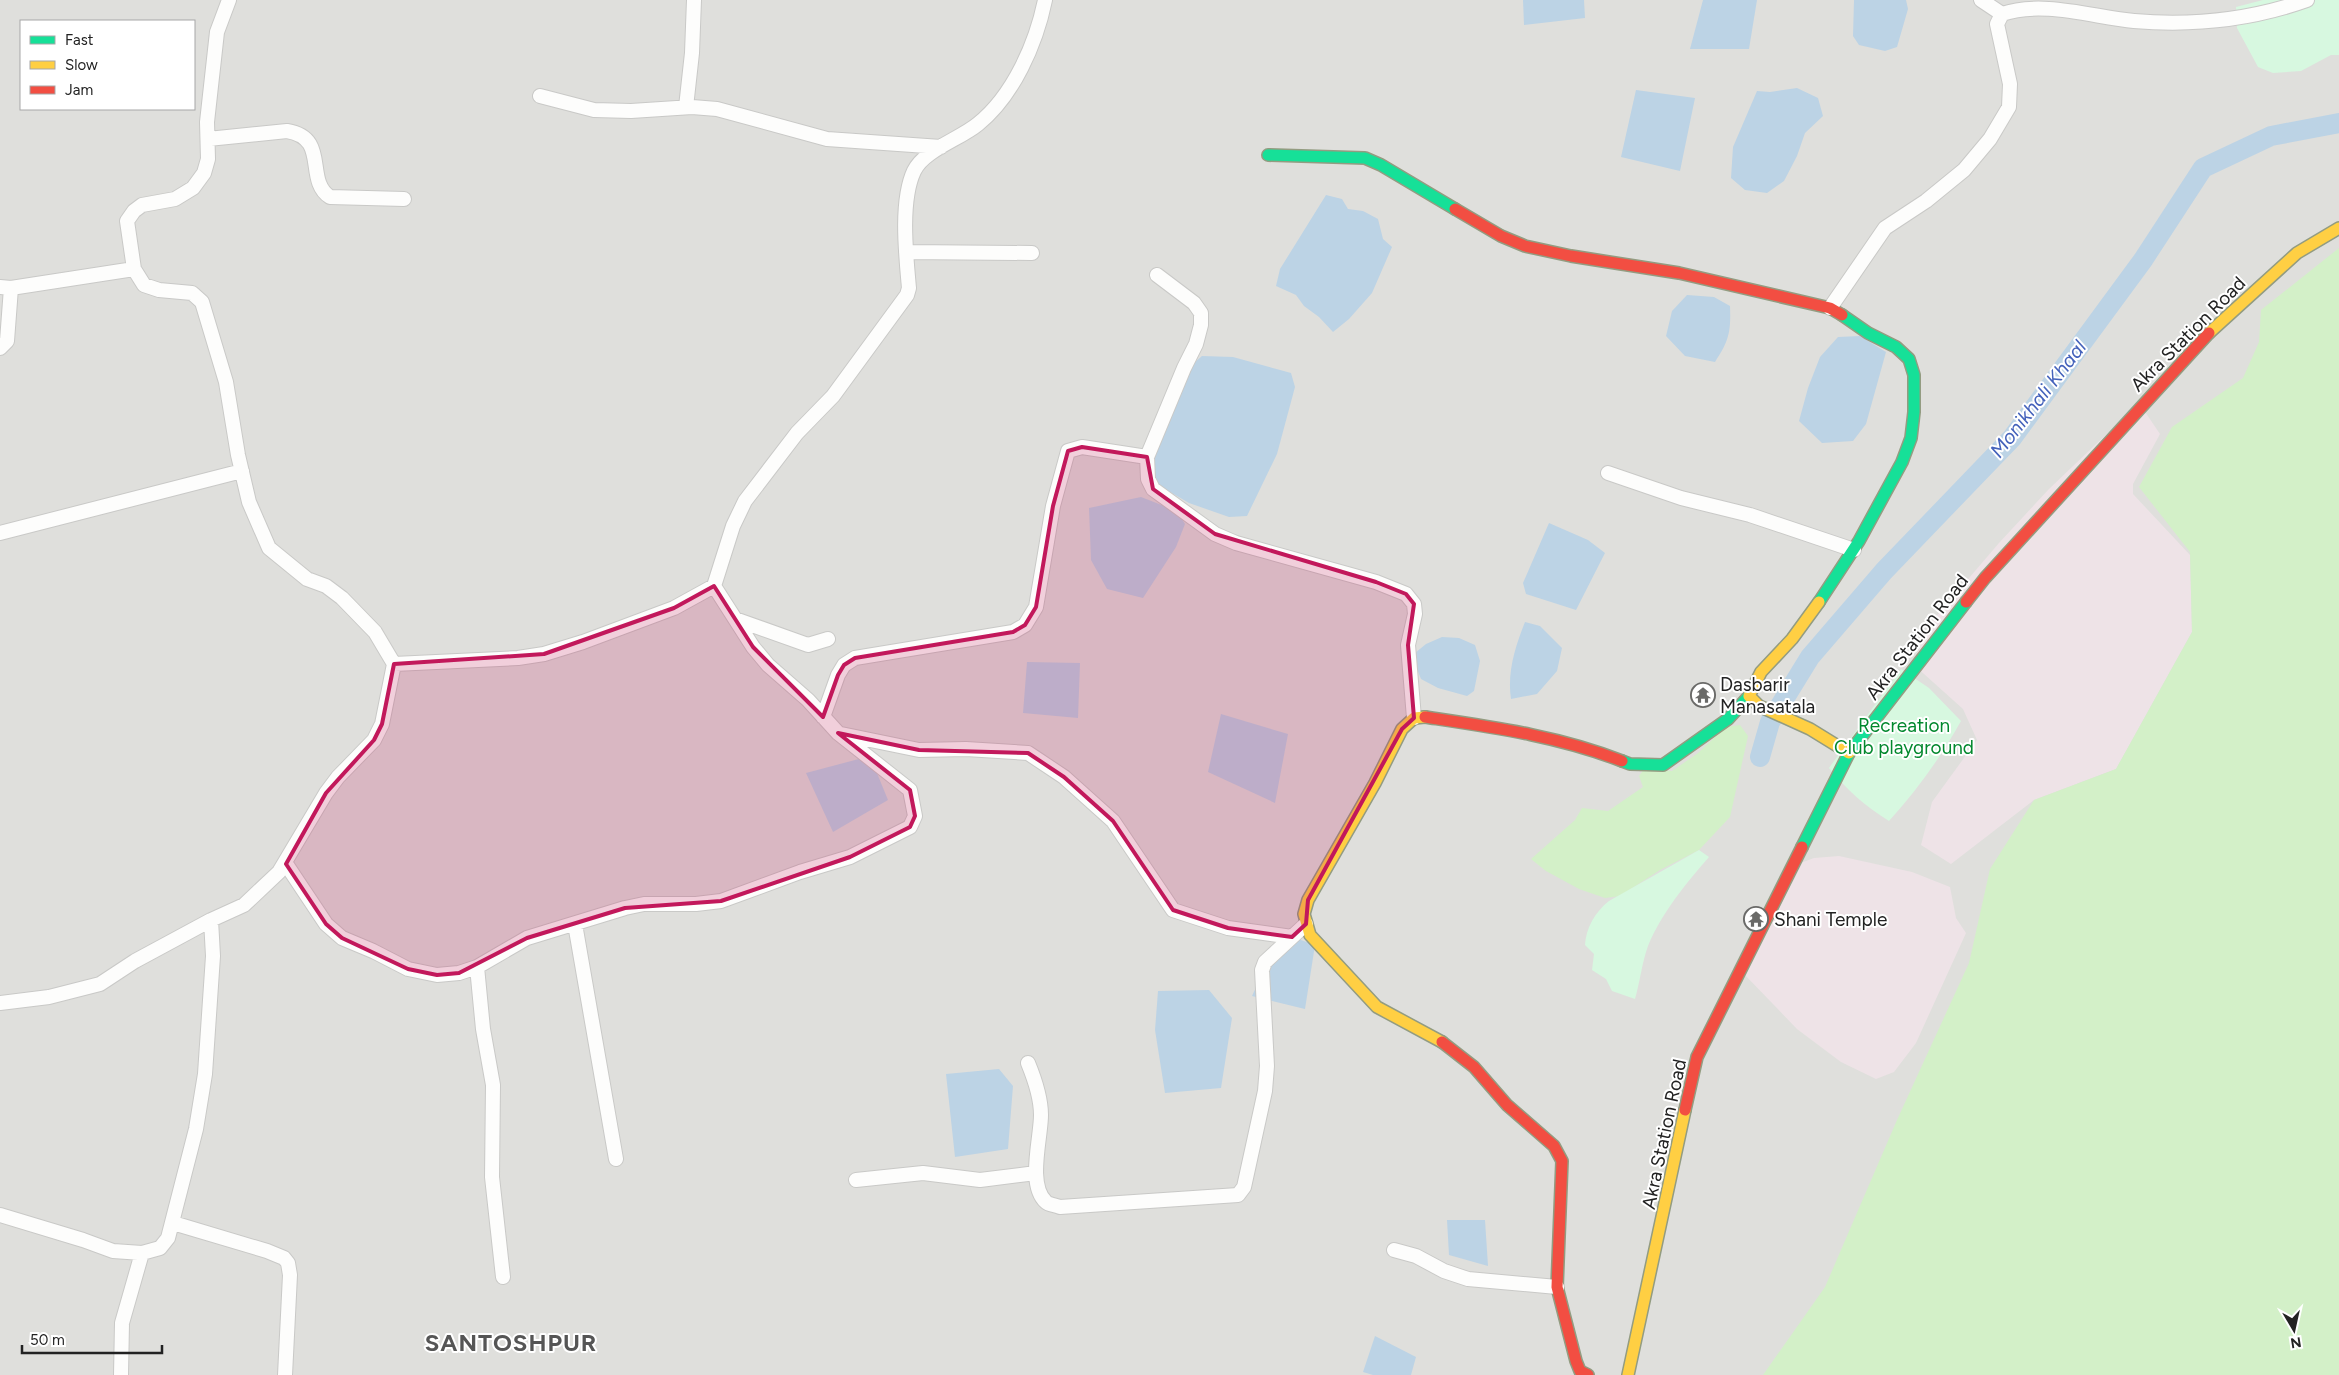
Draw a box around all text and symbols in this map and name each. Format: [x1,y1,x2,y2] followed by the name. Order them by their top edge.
[20,20,195,110] legend
[65,31,94,49] text: Fast
[65,56,98,74] text: Slow
[65,81,93,99] text: Jam
[2126,272,2250,396] street label: Akra Station Road
[1985,335,2092,462] water label: Monikhali Khaal
[1861,570,1973,704] street label: Akra Station Road
[1720,673,1815,718] place label: Dasbarir Manasatala
[1690,682,1716,708] temple icon: Dasbarir Manasatala
[1834,714,1974,759] park label: Recreation Club playground
[1743,906,1769,932] temple icon: Shani Temple
[1774,908,1887,931] place label: Shani Temple
[1637,1057,1691,1211] street label: Akra Station Road
[2269,1305,2319,1355] north arrow
[22,1322,162,1354] scale bar
[425,1328,597,1357] district label: SANTOSHPUR
[30,1331,65,1349] text: 50 m
[2289,1333,2303,1352] text: N

